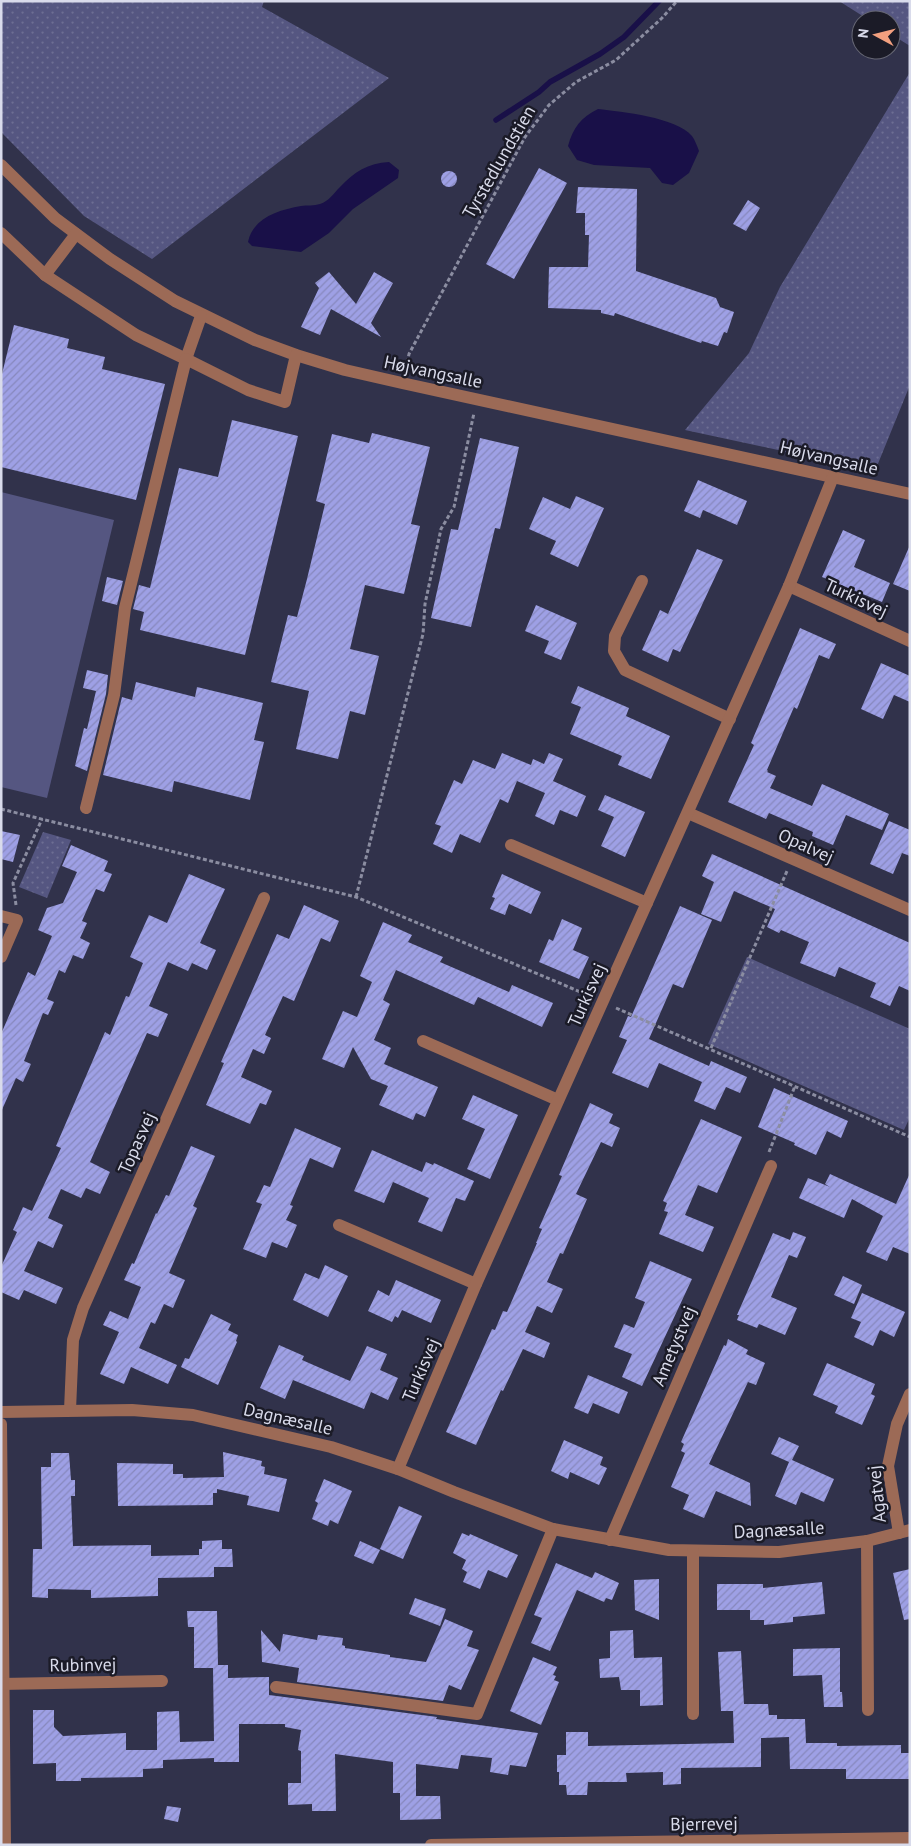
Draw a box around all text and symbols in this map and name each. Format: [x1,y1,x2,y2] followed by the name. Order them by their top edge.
[851,10,901,60] north arrow
[854,28,873,39] text: N
[457,101,540,222] street label: Tyrstedlundstien
[382,350,484,393] street label: Højvangsalle
[778,435,880,480] street label: Højvangsalle
[821,573,892,622] street label: Turkisvej
[775,823,838,868] street label: Opalvej
[562,959,611,1030] street label: Turkisvej
[113,1108,160,1178] street label: Topasvej
[646,1302,701,1389] street label: Ametystvej
[397,1334,444,1405] street label: Turkisvej
[241,1397,335,1440] street label: Dagnæsalle
[862,1464,891,1524] street label: Agatvej
[733,1516,825,1543] street label: Dagnæsalle
[49,1652,117,1677] street label: Rubinvej
[670,1811,738,1836] street label: Bjerrevej

